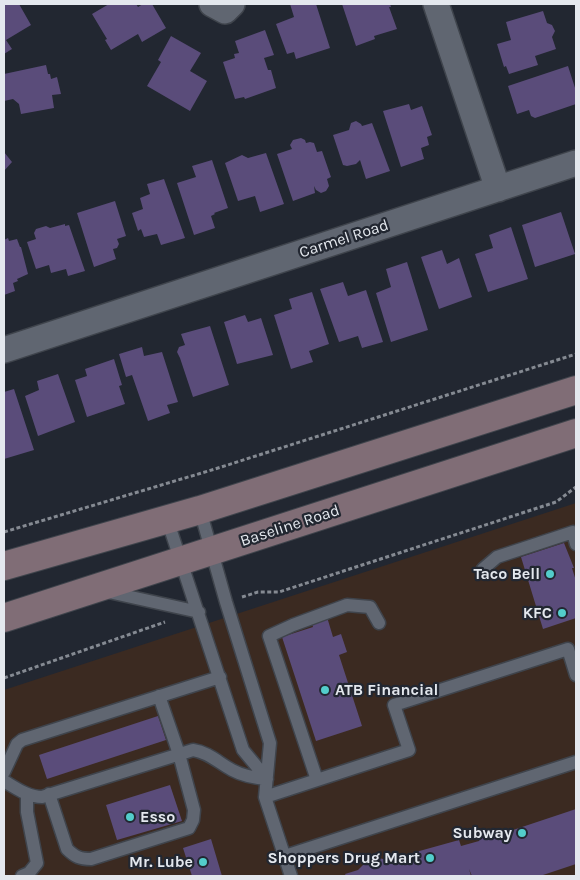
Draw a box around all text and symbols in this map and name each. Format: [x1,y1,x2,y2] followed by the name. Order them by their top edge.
[297,216,391,262] street label: Carmel Road
[238,501,342,551] street label: Baseline Road
[473,564,540,584] place label: Taco Bell
[544,568,556,580] marker: Taco Bell
[523,603,552,623] place label: KFC
[556,607,568,619] marker: KFC
[335,680,438,700] place label: ATB Financial
[319,684,331,696] marker: ATB Financial
[140,807,175,827] place label: Esso
[124,811,136,823] marker: Esso
[452,823,512,843] place label: Subway
[516,827,528,839] marker: Subway
[267,848,420,868] place label: Shoppers Drug Mart
[129,852,193,872] place label: Mr. Lube
[424,852,436,864] marker: Shoppers Drug Mart
[197,856,209,868] marker: Mr. Lube

